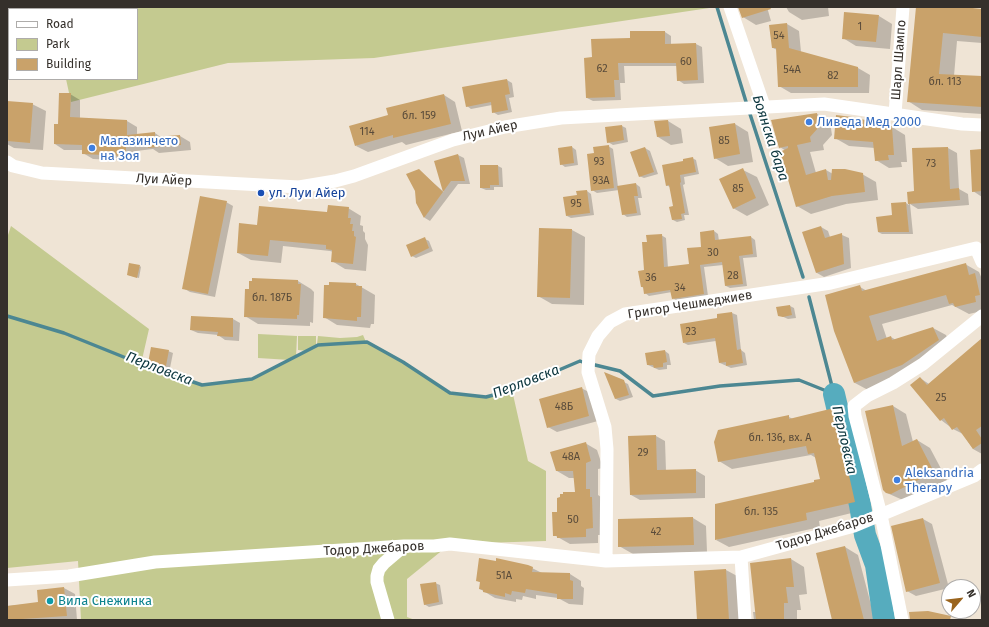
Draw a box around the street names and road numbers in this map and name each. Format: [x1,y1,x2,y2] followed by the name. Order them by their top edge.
[888,19,910,101] street label: Шарл Шампо
[461,117,519,145] street label: Луи Айер
[135,171,193,189] street label: Луи Айер
[627,287,753,323] street label: Григор Чешмеджиев
[775,510,875,554] street label: Тодор Джебаров
[323,539,425,559] street label: Тодор Джебаров

